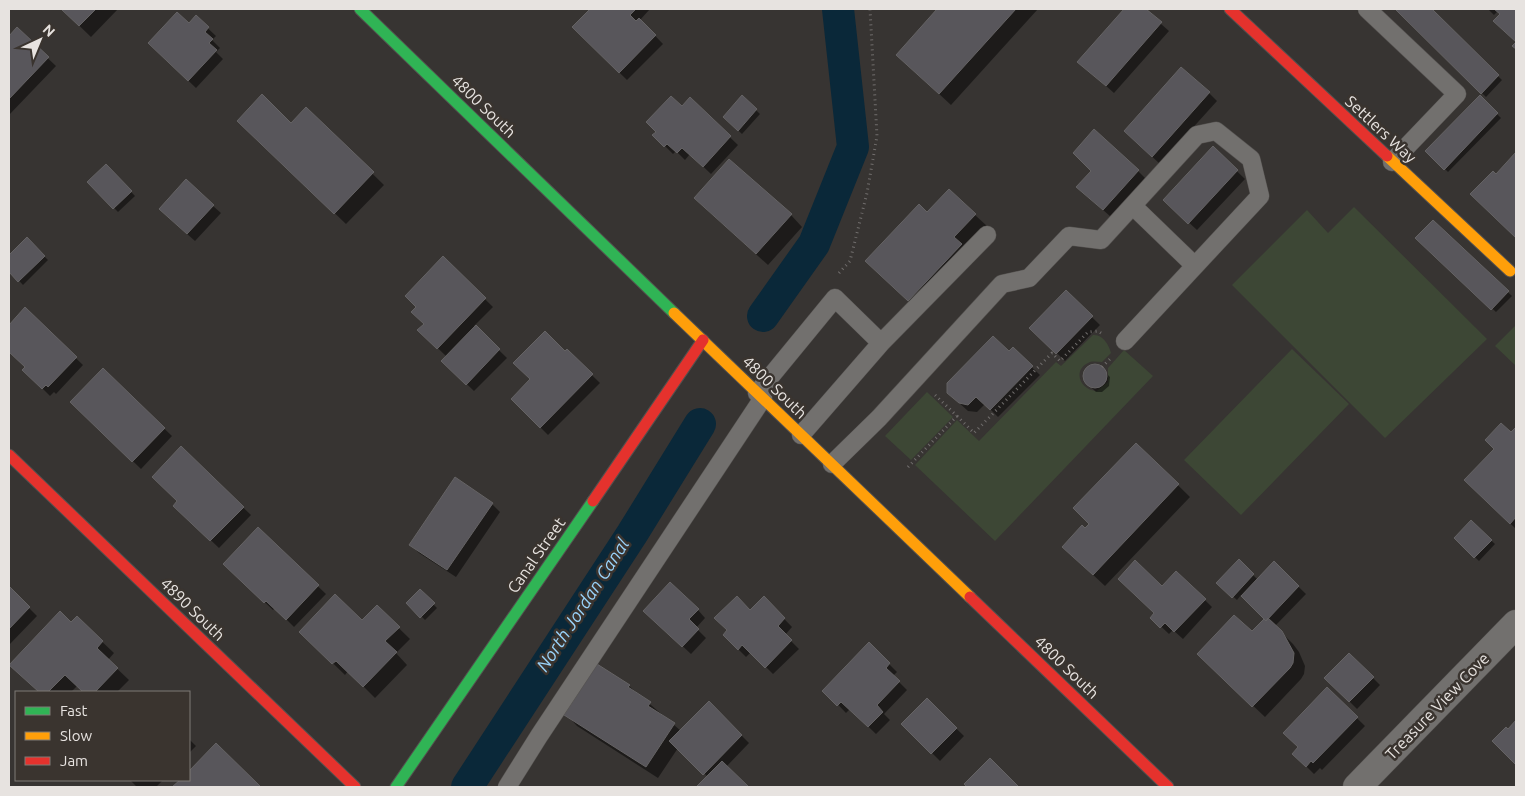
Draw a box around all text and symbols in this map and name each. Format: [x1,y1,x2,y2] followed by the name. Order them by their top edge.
[15,15,65,65] north arrow
[40,21,58,40] text: N
[448,71,520,141] street label: 4800 South
[1342,92,1420,166] street label: Settlers Way
[739,352,811,422] street label: 4800 South
[503,513,569,596] street label: Canal Street
[532,534,633,675] water label: North Jordan Canal
[157,574,229,644] street label: 4890 South
[1031,632,1103,702] street label: 4800 South
[1381,649,1493,763] street label: Treasure View Cove
[15,691,190,781] legend
[60,702,88,719] text: Fast
[60,727,93,744] text: Slow
[60,752,88,769] text: Jam

